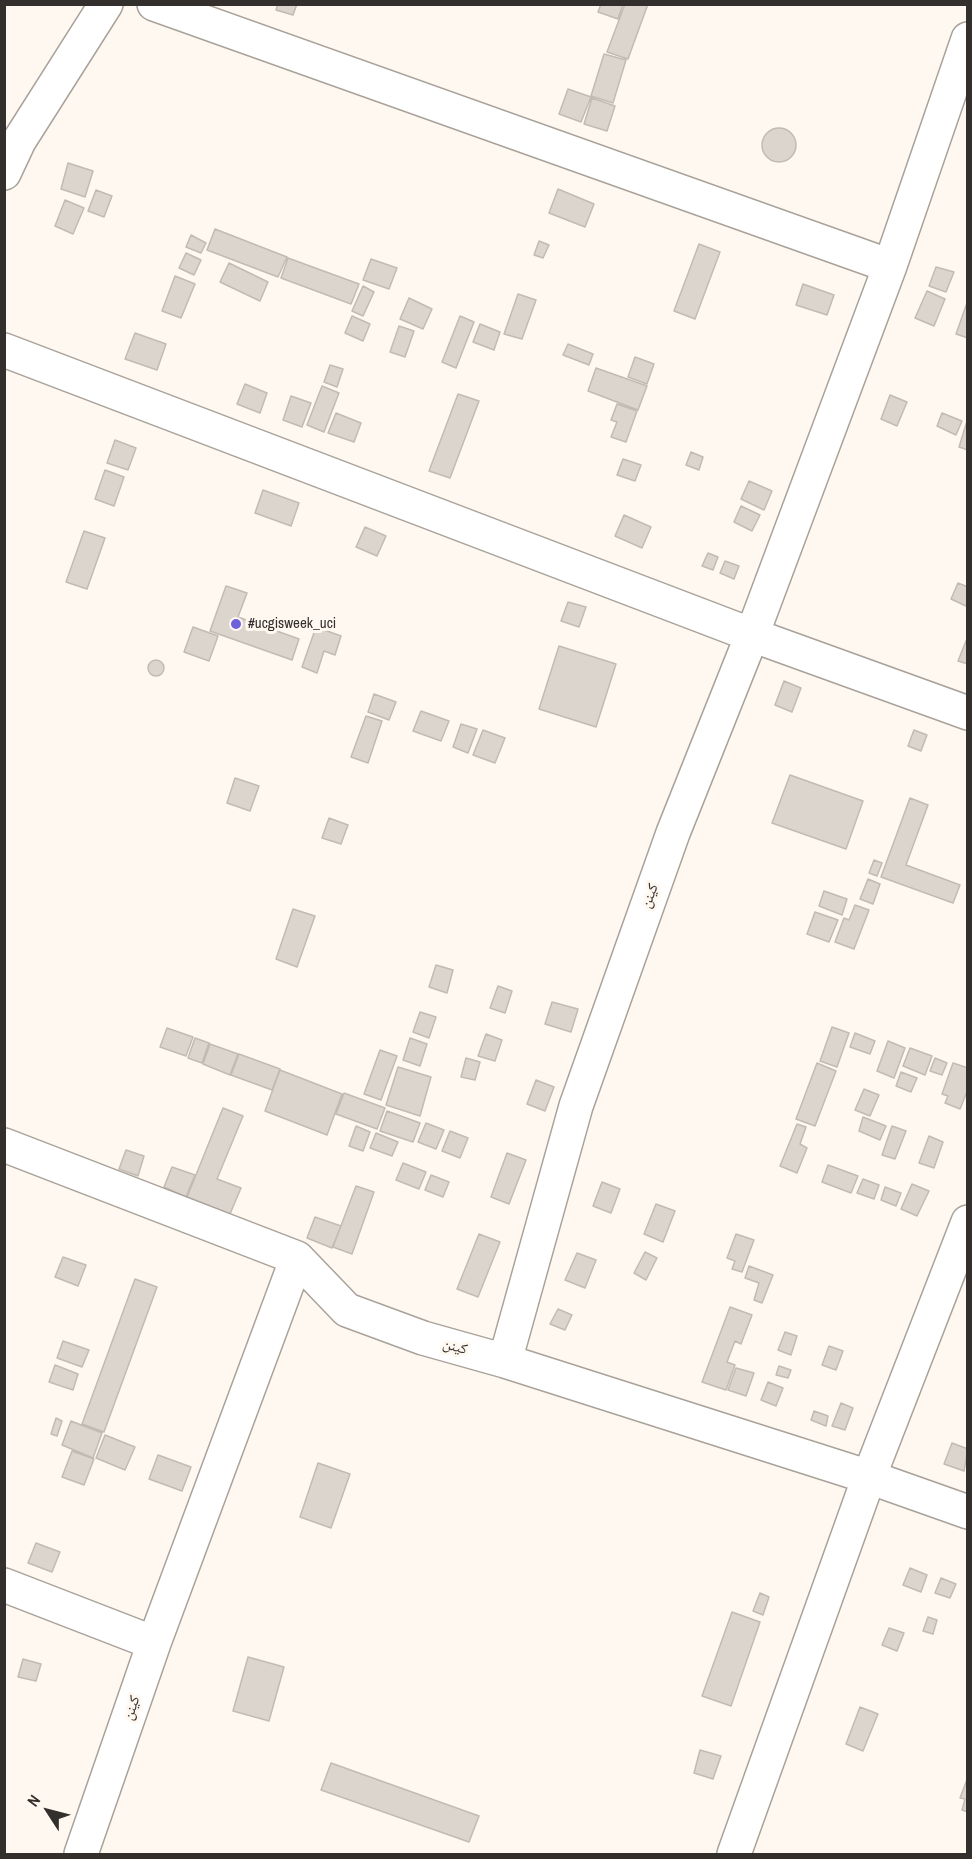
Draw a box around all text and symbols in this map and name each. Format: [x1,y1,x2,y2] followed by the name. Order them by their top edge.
[248,615,336,633] place label: #ucgisweek_uci
[229,617,243,631] marker: #ucgisweek_uci
[637,881,663,911] street label: كينن
[441,1335,469,1359] street label: كينن
[119,1693,145,1723] street label: كينن
[18,1781,78,1841] north arrow
[22,1790,45,1811] text: N

